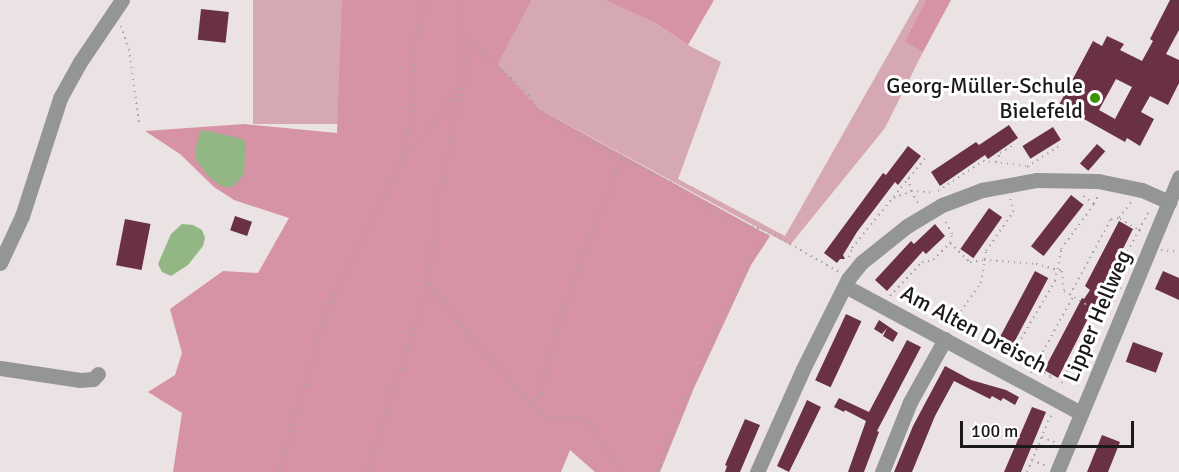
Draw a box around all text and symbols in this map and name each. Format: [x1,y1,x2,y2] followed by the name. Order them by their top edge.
[886,72,1083,124] place label: Georg-Müller-Schule Bielefeld
[1088,91,1102,105] marker: Georg-Müller-Schule Bielefeld
[1057,246,1137,386] street label: Lipper Hellweg
[897,279,1051,379] street label: Am Alten Dreisch
[963,409,1137,447] scale bar
[971,420,1018,442] text: 100 m

